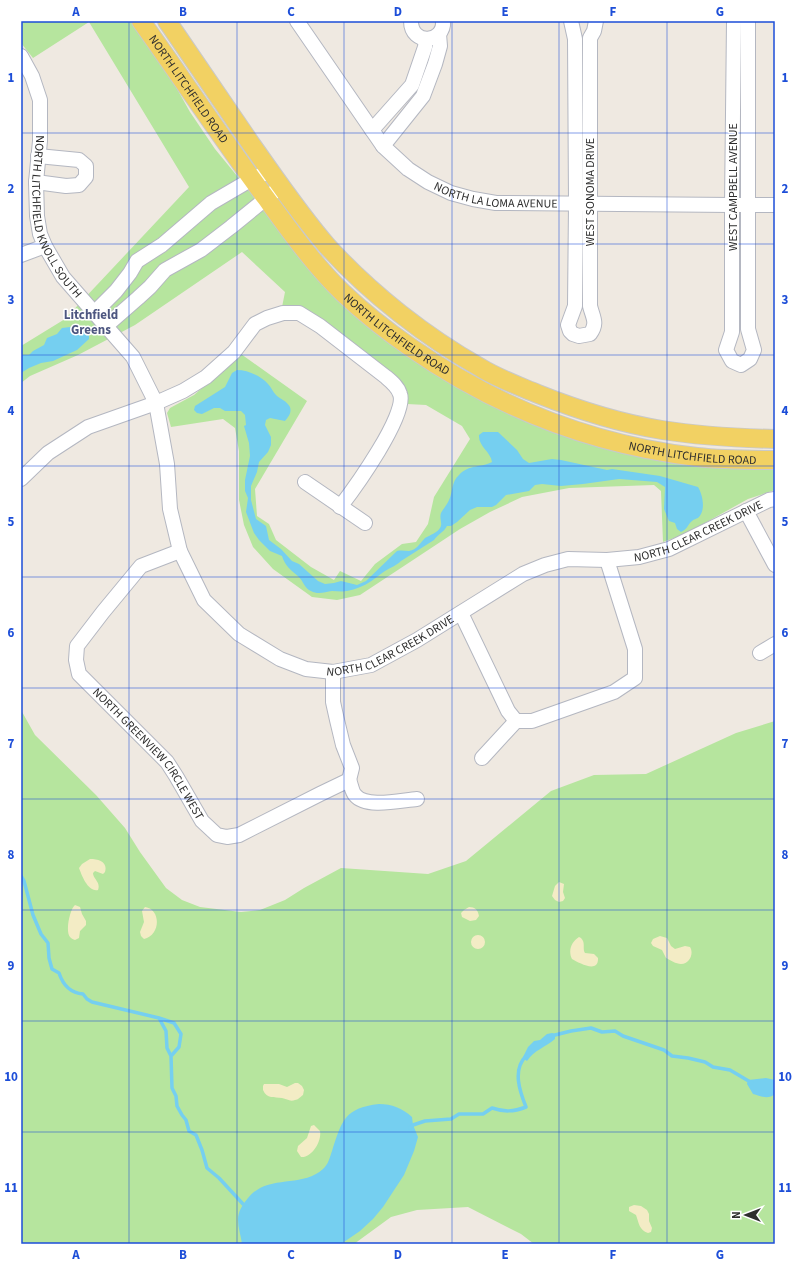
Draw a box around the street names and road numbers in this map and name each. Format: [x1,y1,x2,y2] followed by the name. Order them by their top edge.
[145,31,232,147] street label: NORTH LITCHFIELD ROAD
[725,123,742,251] street label: WEST CAMPBELL AVENUE
[27,135,86,302] street label: NORTH LITCHFIELD KNOLL SOUTH
[582,138,599,246] street label: WEST SONOMA DRIVE
[431,178,558,212] street label: NORTH LA LOMA AVENUE
[340,289,453,379] street label: NORTH LITCHFIELD ROAD
[627,437,757,468] street label: NORTH LITCHFIELD ROAD
[633,496,766,566] street label: NORTH CLEAR CREEK DRIVE
[326,611,457,681] street label: NORTH CLEAR CREEK DRIVE
[89,684,208,823] street label: NORTH GREENVIEW CIRCLE WEST

